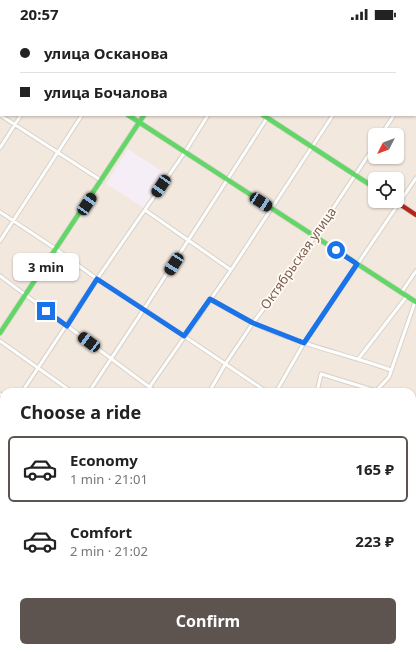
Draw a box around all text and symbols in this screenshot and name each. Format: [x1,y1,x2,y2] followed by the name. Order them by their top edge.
[20,4,59,24] text: 20:57
[44,43,168,63] text: улица Осканова
[44,82,168,102] text: улица Бочалова
[368,128,404,164] north arrow
[368,128,404,208] map controls
[368,172,404,208] button: locate
[149,173,173,199] car
[248,190,274,214] car
[75,191,99,217] car
[256,203,340,313] street label: Октябрьская улица
[327,241,345,259] route start
[162,251,186,277] car
[13,253,79,281] callout: 3 min
[28,258,64,276] text: 3 min
[37,302,55,320] route end
[76,330,102,354] car
[20,400,141,424] text: Choose a ride
[70,450,138,470] text: Economy
[22,451,58,487] icon: car
[355,459,394,479] text: 165 ₽
[70,470,148,488] text: 1 min · 21:01
[70,522,132,542] text: Comfort
[22,523,58,559] icon: car
[355,531,394,551] text: 223 ₽
[70,542,148,560] text: 2 min · 21:02
[20,598,396,644] button: Confirm

